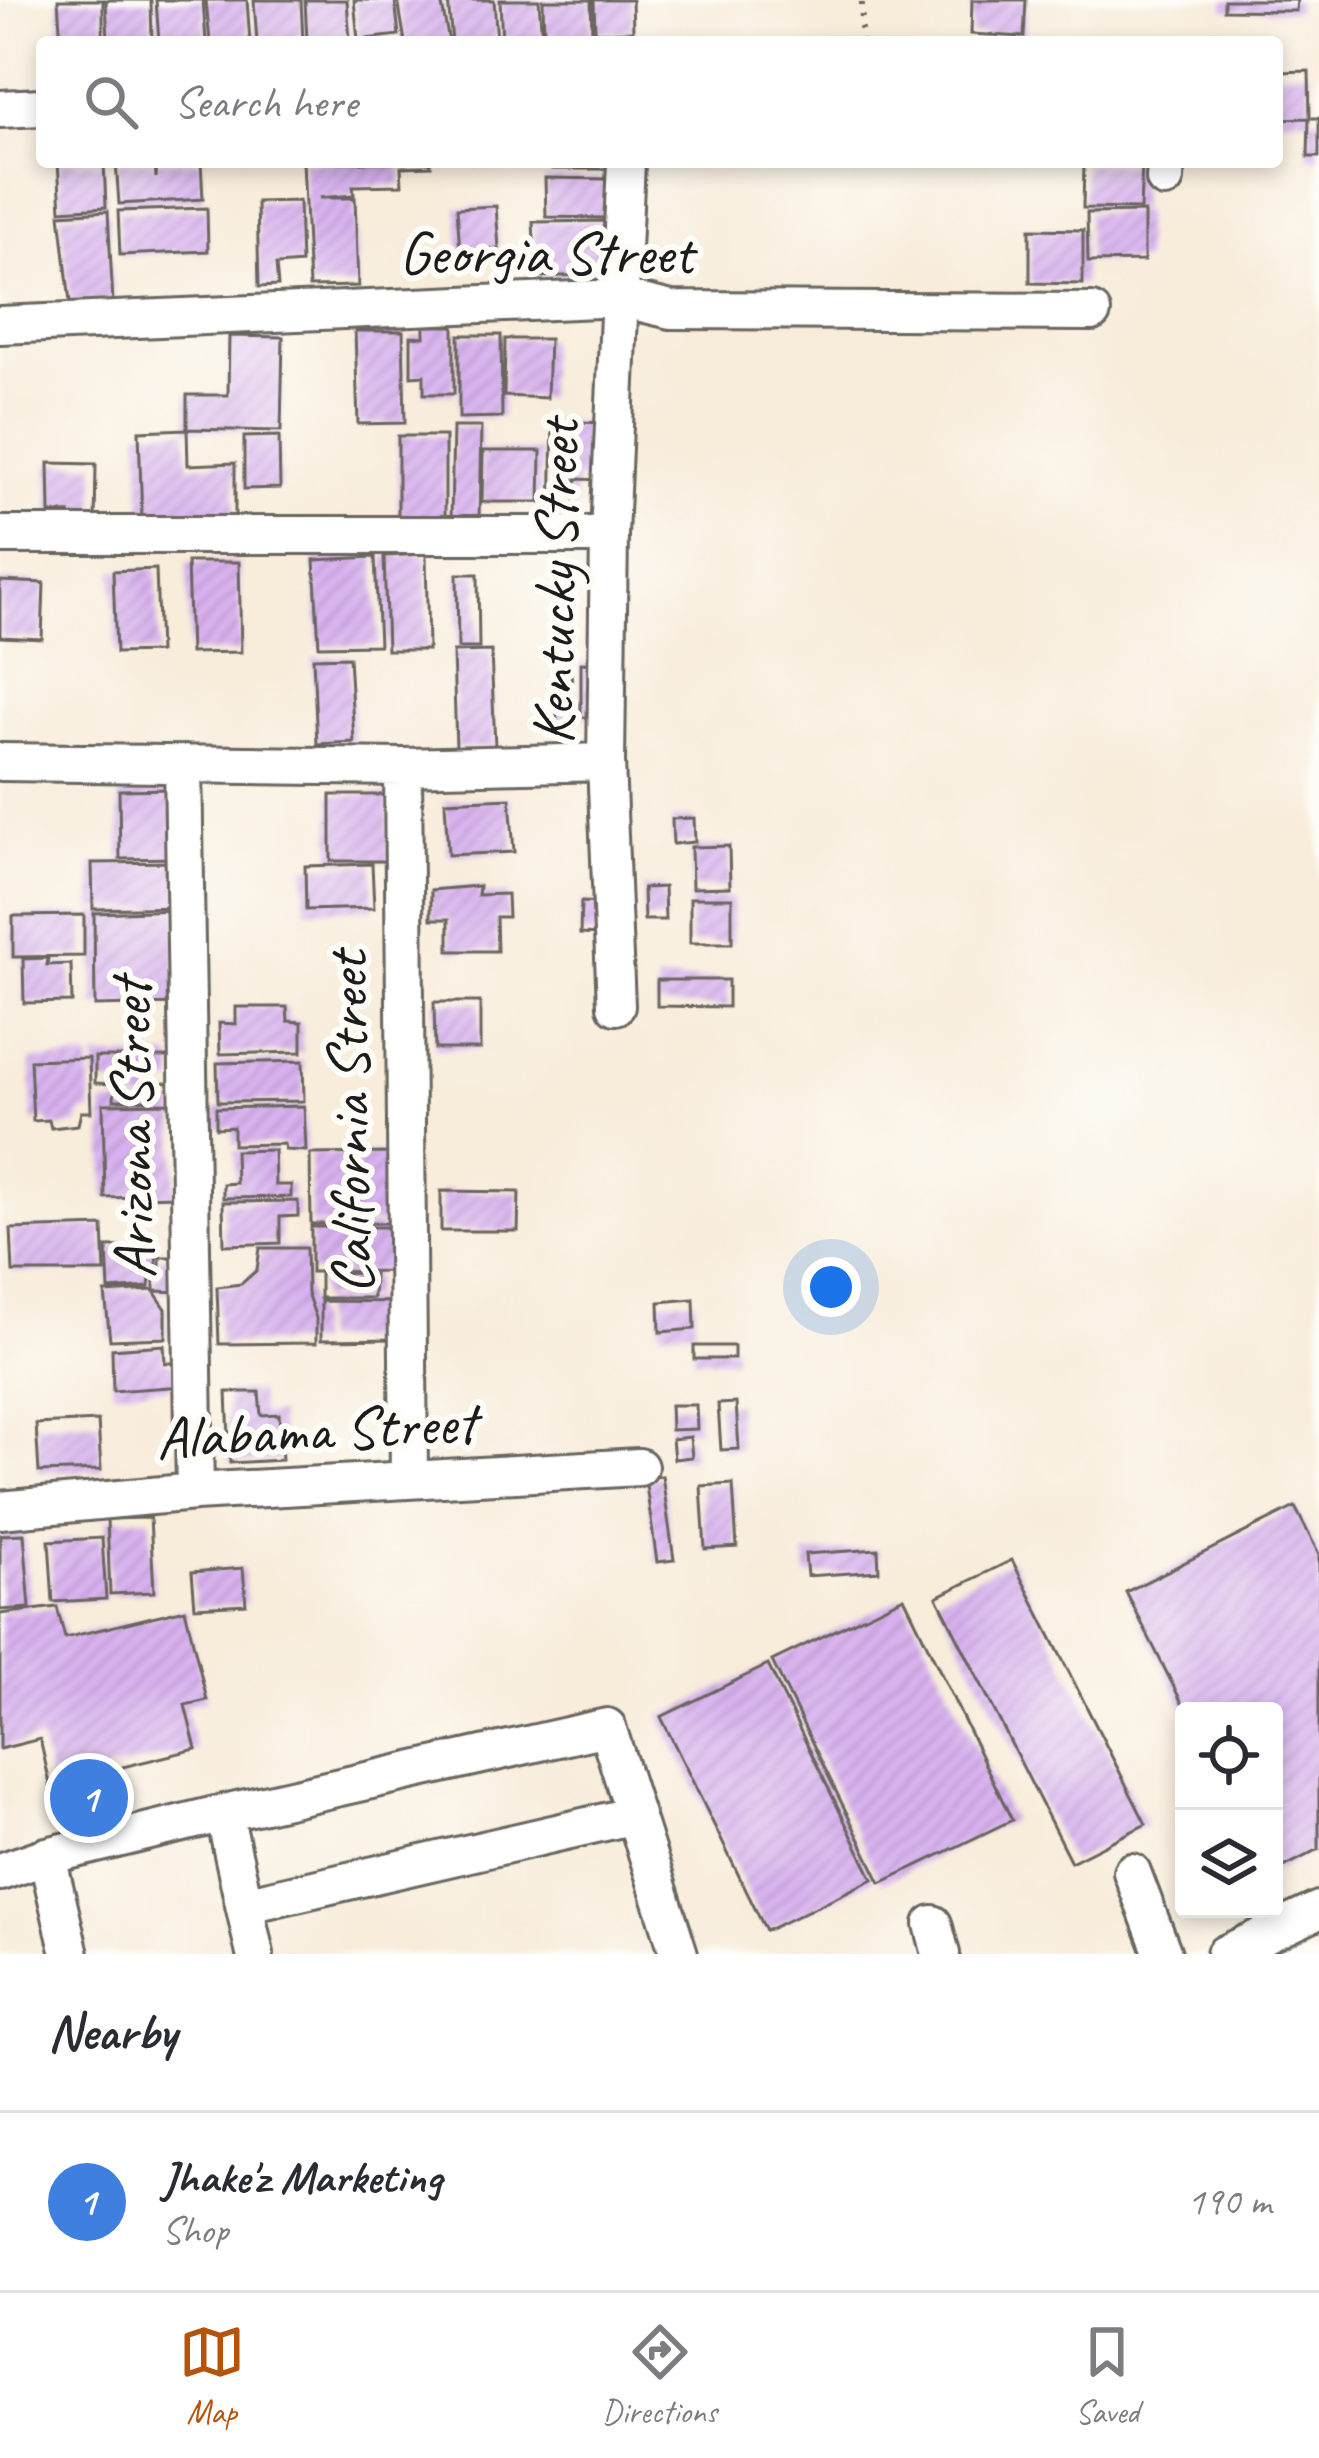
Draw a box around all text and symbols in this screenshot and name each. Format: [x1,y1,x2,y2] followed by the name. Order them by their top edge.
[36,36,1283,168] search box
[78,69,144,135] icon: search
[174,74,357,131] text: Search here
[399,215,698,291] street label: Georgia Street
[514,414,596,745] street label: Kentucky Street
[308,946,390,1295] street label: California Street
[91,970,173,1279] street label: Arizona Street
[801,1257,861,1317] your location
[154,1383,486,1476] street label: Alabama Street
[1175,1702,1283,1918] map controls
[1175,1702,1283,1810] button: locate
[50,1753,128,1843] pin: 1
[1175,1810,1283,1918] button: layers
[48,2000,176,2064] text: Nearby
[162,2149,442,2206] text: Jhake'z Marketing
[78,2177,96,2226] text: 1
[1187,2177,1271,2226] text: 190 m
[162,2206,228,2255] text: Shop
[179,2319,245,2433] tab: Map
[602,2319,717,2433] tab: Directions
[1074,2319,1140,2433] tab: Saved

